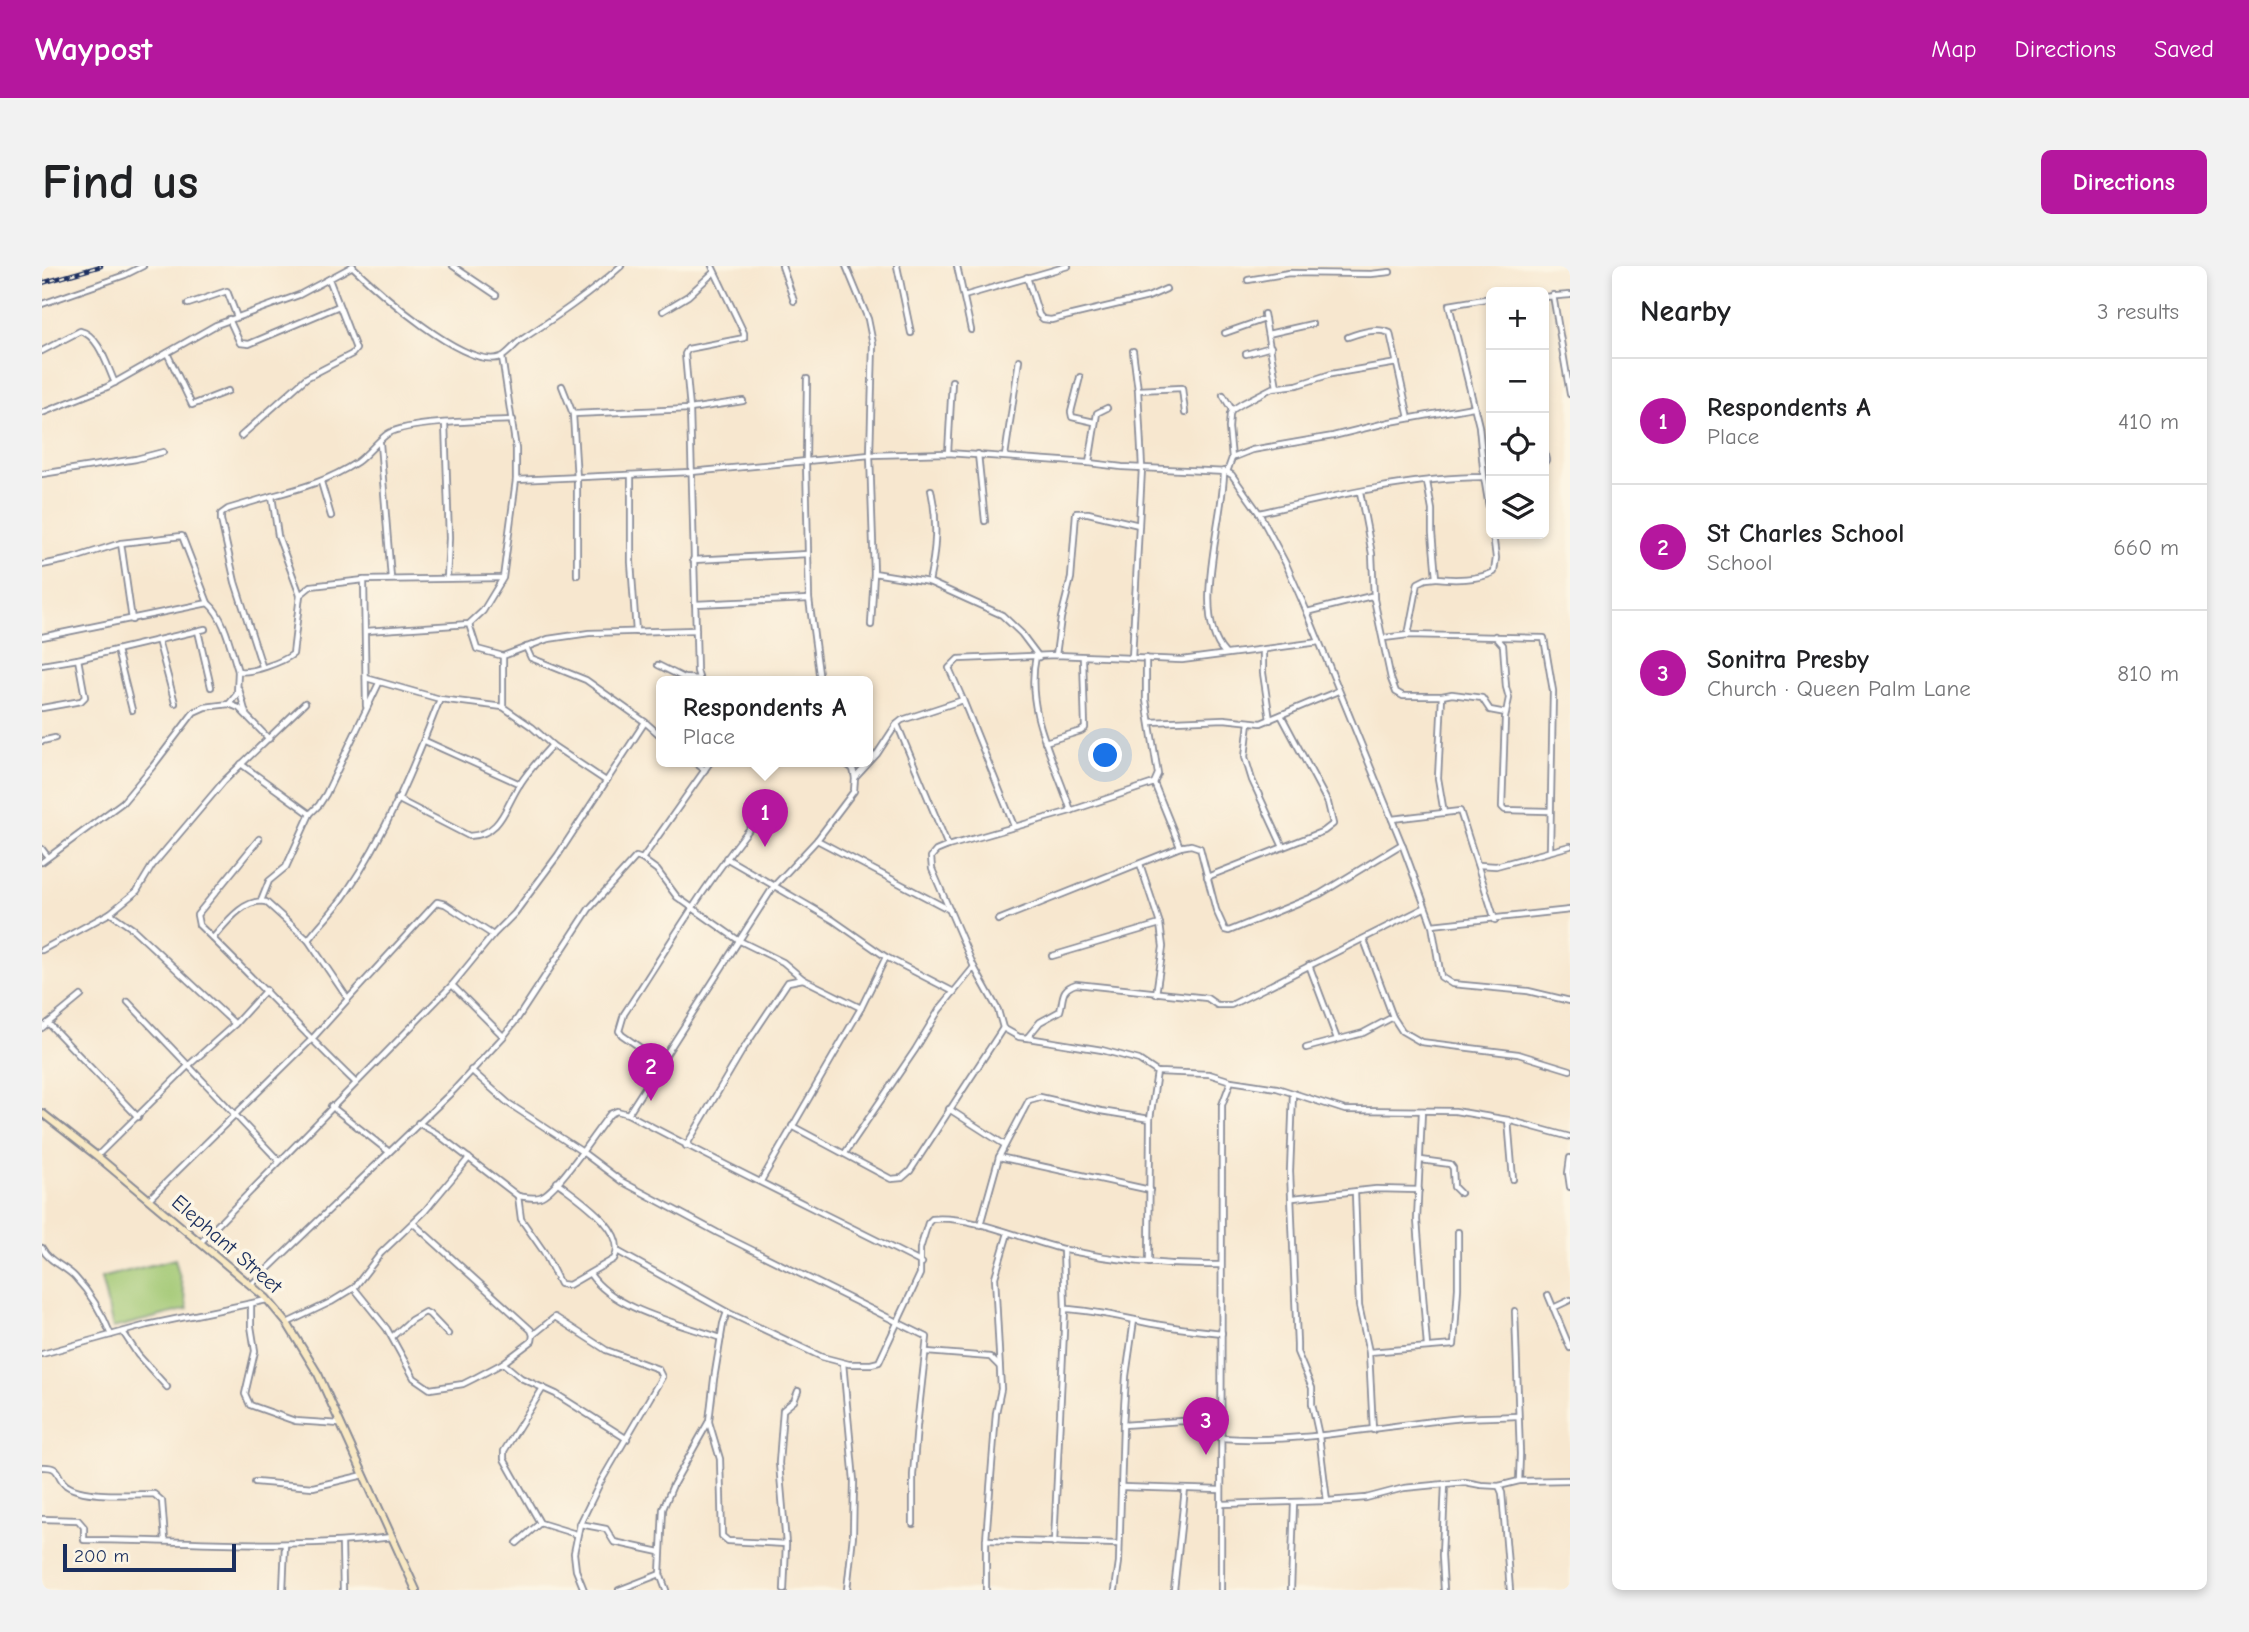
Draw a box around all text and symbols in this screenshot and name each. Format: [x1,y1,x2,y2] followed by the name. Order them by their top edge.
[35,30,152,68] text: Waypost
[1931,35,1977,63] text: Map
[2015,35,2116,63] text: Directions
[2154,35,2214,63] text: Saved
[2041,150,2207,214] button: Directions
[42,154,198,210] text: Find us
[1486,287,1549,539] map controls
[1486,287,1549,350] button: +
[1640,294,1731,329] text: Nearby
[2097,298,2179,325] text: 3 results
[1486,350,1549,413] button: −
[1707,393,1871,423] text: Respondents A
[1658,408,1668,435] text: 1
[2118,408,2179,435] text: 410 m
[1486,413,1549,476] button: locate
[1707,423,1759,450] text: Place
[1486,476,1549,539] button: layers
[1707,519,1904,549] text: St Charles School
[1657,534,1669,561] text: 2
[2113,534,2179,561] text: 660 m
[1707,549,1772,576] text: School
[1707,645,1869,675] text: Sonitra Presby
[1657,660,1669,687] text: 3
[2117,660,2179,687] text: 810 m
[1707,675,1971,702] text: Church · Queen Palm Lane
[656,676,873,767] popup
[683,693,846,723] text: Respondents A
[683,723,735,750] text: Place
[1088,738,1122,772] your location
[742,789,788,847] pin: 1
[628,1043,674,1101] pin: 2
[167,1190,288,1299] street label: Elephant Street
[1183,1397,1229,1455] pin: 3
[63,1541,236,1573] scale bar
[74,1545,129,1567] text: 200 m

